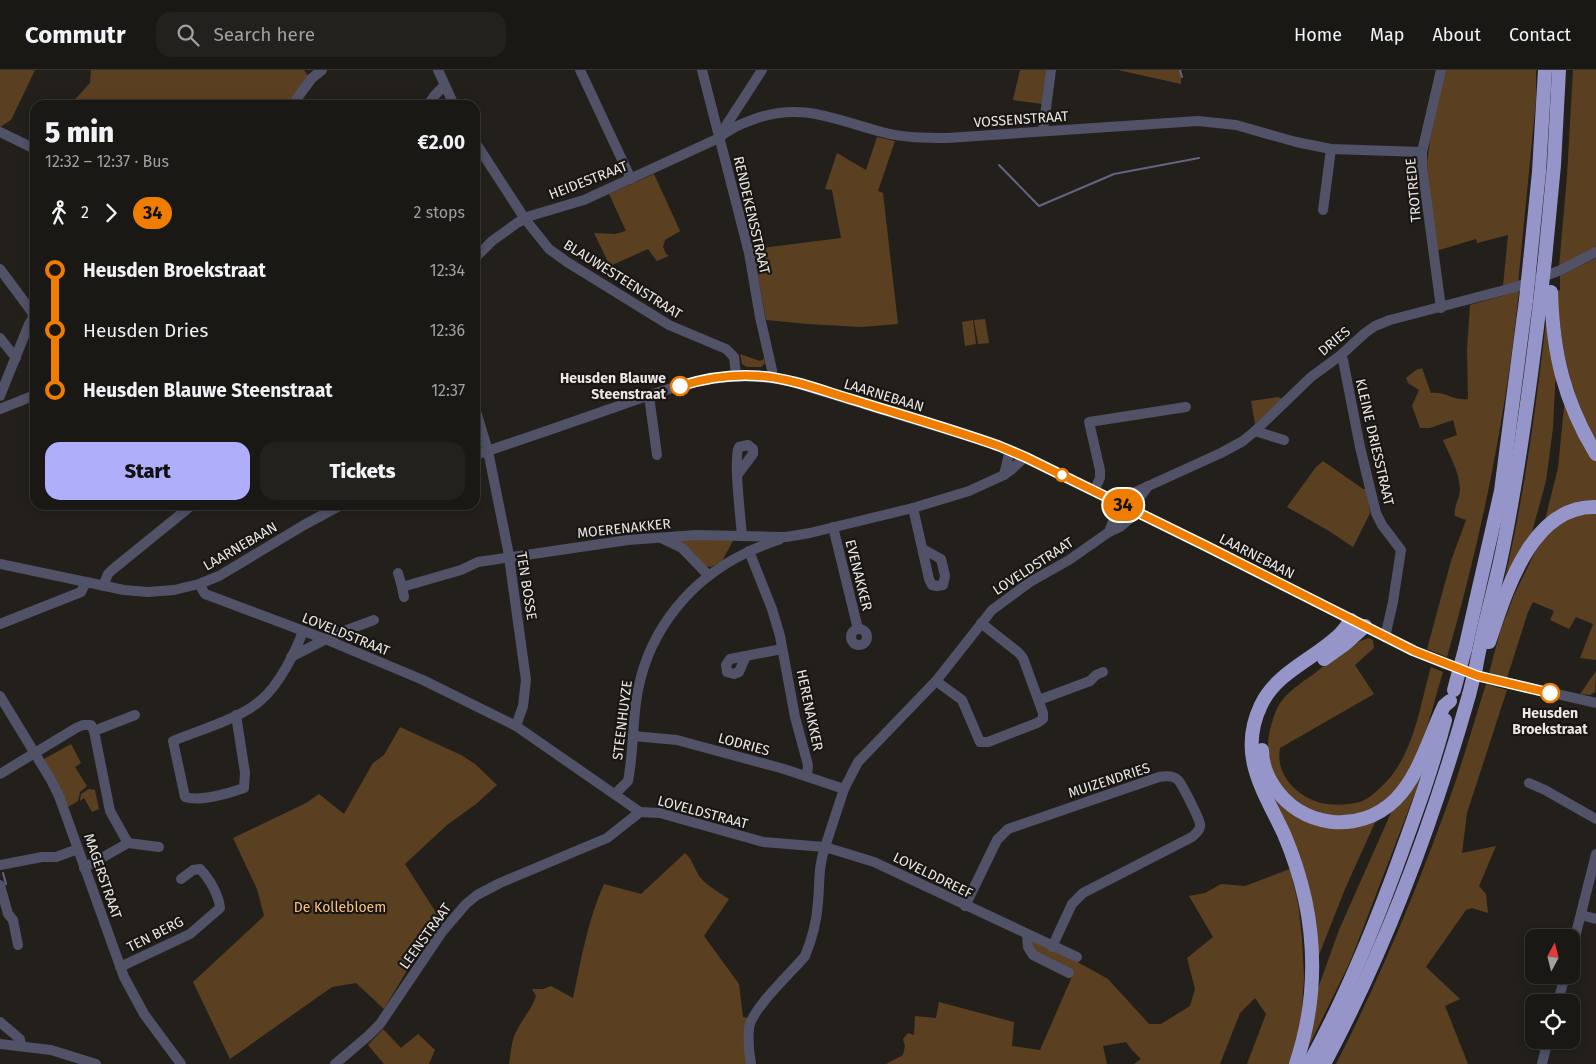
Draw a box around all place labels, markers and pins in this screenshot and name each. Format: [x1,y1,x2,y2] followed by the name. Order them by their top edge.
[560,370,667,403] place label: Heusden Blauwe Steenstraat
[670,376,690,396] marker: Heusden Blauwe Steenstraat
[1055,468,1069,482] unlabelled marker
[1540,683,1560,703] marker: Heusden Broekstraat
[1512,705,1588,738] place label: Heusden Broekstraat

